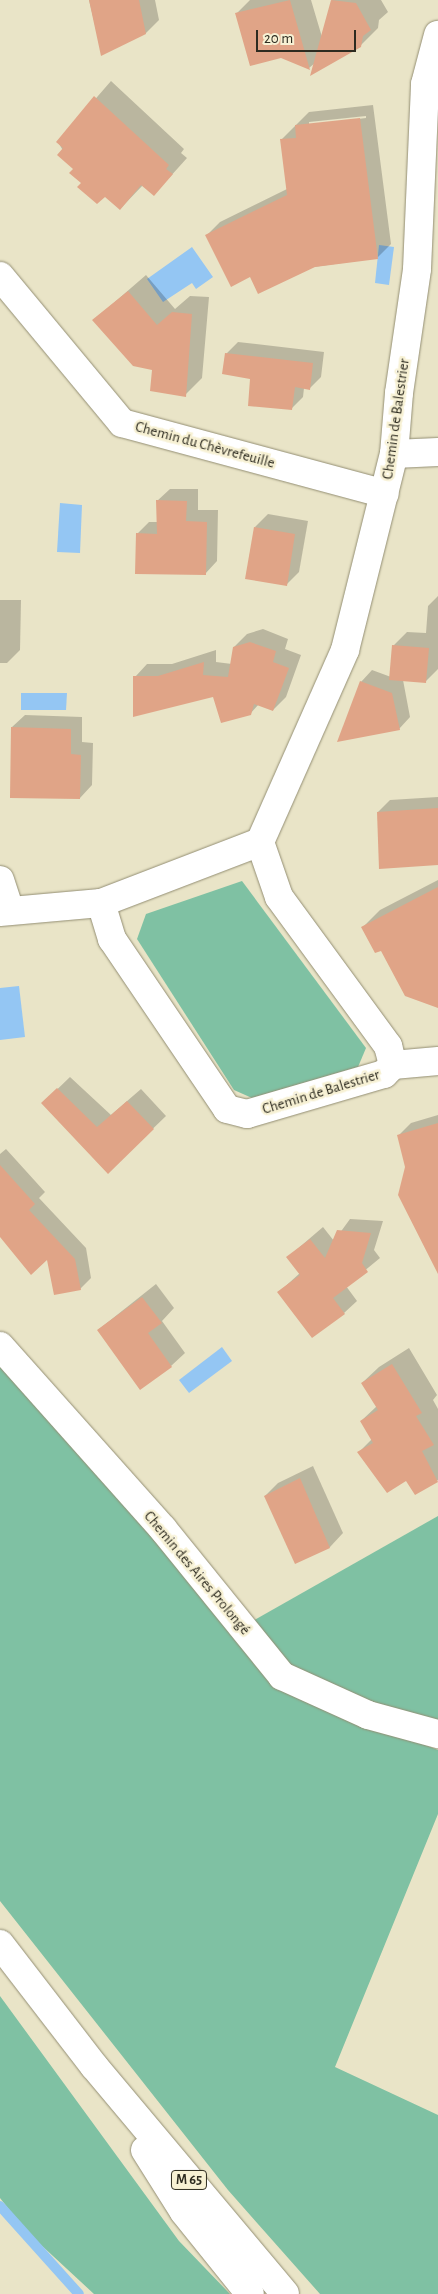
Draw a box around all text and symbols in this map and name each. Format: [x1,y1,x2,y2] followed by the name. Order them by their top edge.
[258,20,358,52] scale bar
[264,31,293,46] text: 20 m
[379,357,413,481] street label: Chemin de Balestrier
[133,418,277,472] street label: Chemin du Chèvrefeuille
[260,1066,382,1118] street label: Chemin de Balestrier
[140,1508,254,1638] street label: Chemin des Aires Prolongé
[170,2168,208,2192] road number: M 65

